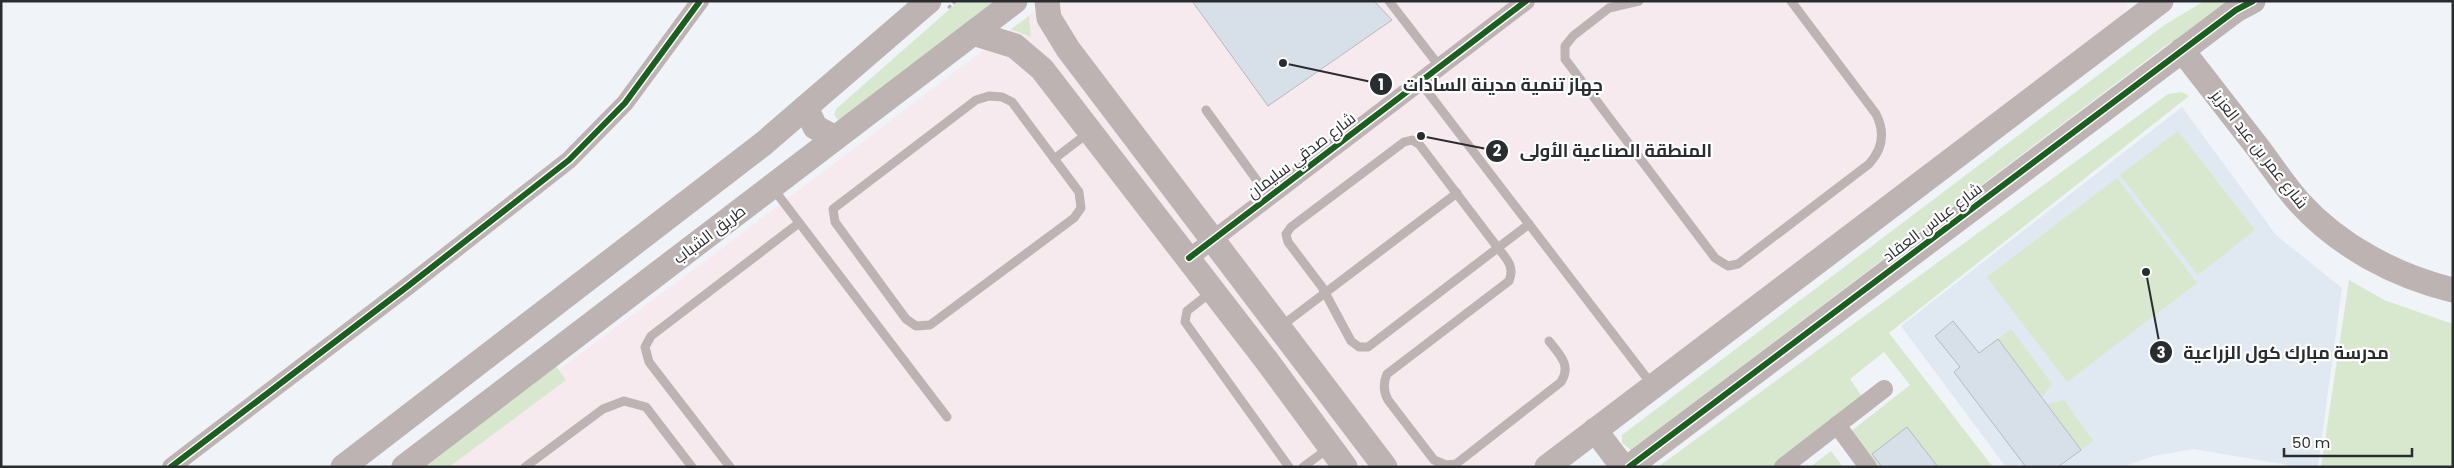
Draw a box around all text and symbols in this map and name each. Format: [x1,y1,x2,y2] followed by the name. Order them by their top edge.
[1368,68,1613,101] callout: جهاز تنمية مدينة السادات
[1403,72,1603,97] text: جهاز تنمية مدينة السادات
[1378,74,1384,95] text: 1
[2205,84,2313,214] street label: شارع عمر بن عبد العزيز
[1242,107,1362,206] street label: شارع صدقي سليمان
[1485,135,1722,168] callout: المنطقة الصناعية الأولى
[1520,138,1712,163] text: المنطقة الصناعية الأولى
[1493,140,1502,161] text: 2
[1878,177,1987,268] street label: شارع عباس العقاد
[668,200,750,269] street label: طريق الشباب
[2148,336,2399,369] callout: مدرسة مبارك كول الزراعية
[2183,340,2389,365] text: مدرسة مبارك كول الزراعية
[2156,342,2166,363] text: 3
[2284,426,2412,458] scale bar
[2292,432,2330,453] text: 50 m

